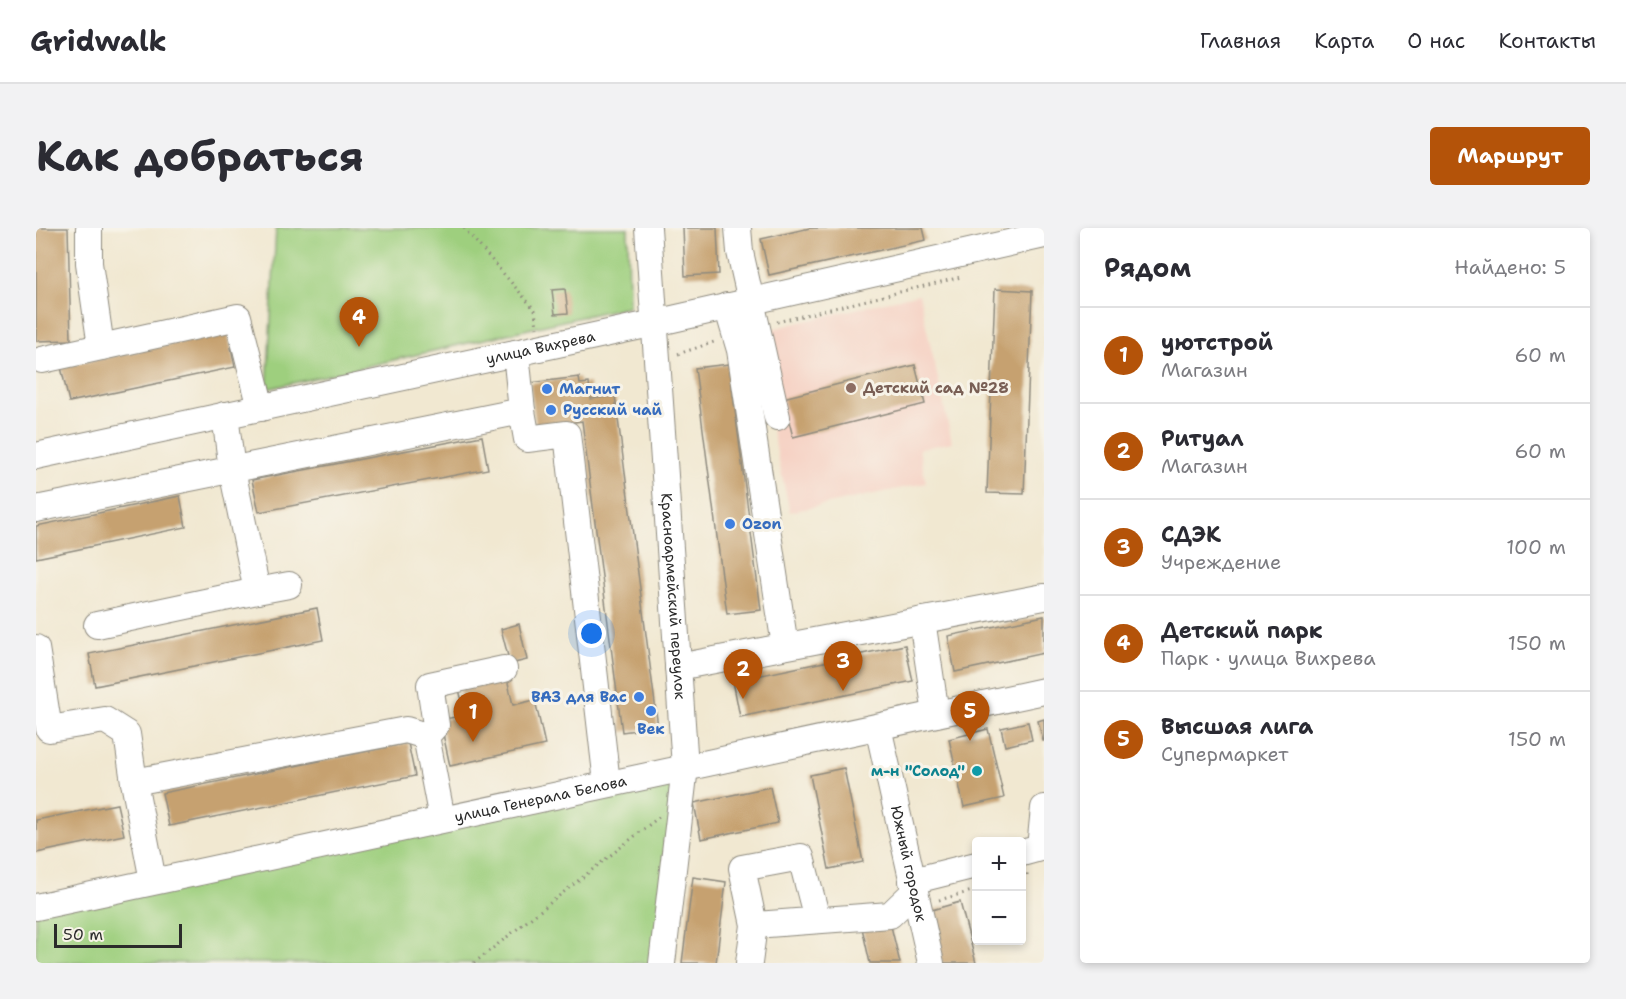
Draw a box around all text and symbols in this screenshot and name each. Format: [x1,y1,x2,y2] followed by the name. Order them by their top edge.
[30,22,167,60] text: Gridwalk
[1200,27,1281,55] text: Главная
[1314,27,1374,55] text: Карта
[1407,27,1465,55] text: О нас
[1498,27,1596,55] text: Контакты
[1430,127,1590,185] button: Маршрут
[36,128,364,184] text: Как добраться
[1104,250,1191,285] text: Рядом
[1454,254,1566,280] text: Найдено: 5
[340,298,378,347] pin: 4
[484,326,598,369] street label: улица Вихрева
[1161,328,1273,357] text: уютстрой
[1119,342,1128,368] text: 1
[1514,342,1566,368] text: 60 m
[1161,357,1248,383] text: Магазин
[863,378,1009,398] place label: Детский сад №28
[559,379,620,399] place label: Магнит
[844,381,858,395] marker: Детский сад №28
[540,382,554,396] marker: Магнит
[563,400,662,420] place label: Русский чай
[544,403,558,417] marker: Русский чай
[1161,424,1244,453] text: Ритуал
[1117,438,1131,464] text: 2
[1514,438,1566,464] text: 60 m
[1161,453,1248,479] text: Магазин
[656,492,690,700] street label: Красноармейский переулок
[742,514,782,534] place label: Ozon
[723,517,737,531] marker: Ozon
[1161,520,1221,549] text: СДЭК
[1117,534,1131,560] text: 3
[1506,534,1566,560] text: 100 m
[1161,549,1281,575] text: Учреждение
[1161,616,1323,645] text: Детский парк
[577,619,606,648] your location
[1117,630,1131,656] text: 4
[1508,630,1566,656] text: 150 m
[824,642,862,691] pin: 3
[1161,645,1376,671] text: Парк · улица Вихрева
[724,650,762,699] pin: 2
[531,687,627,707] place label: ВАЗ для Вас
[632,690,646,704] marker: ВАЗ для Вас
[454,692,492,742] pin: 1
[950,692,990,741] pin: 5
[644,704,658,718] marker: Век
[1161,712,1313,741] text: Высшая лига
[637,719,665,739] place label: Век
[1117,726,1130,752] text: 5
[1508,726,1566,752] text: 150 m
[1161,741,1288,767] text: Супермаркет
[871,761,965,781] place label: м-н "Солод"
[970,764,984,778] marker: м-н "Солод"
[453,771,629,827] street label: улица Генерала Белова
[886,804,931,924] street label: Южный городок
[972,837,1026,945] map controls
[972,837,1026,891] button: +
[972,891,1026,945] button: −
[54,921,182,948] scale bar
[63,924,103,945] text: 50 m

